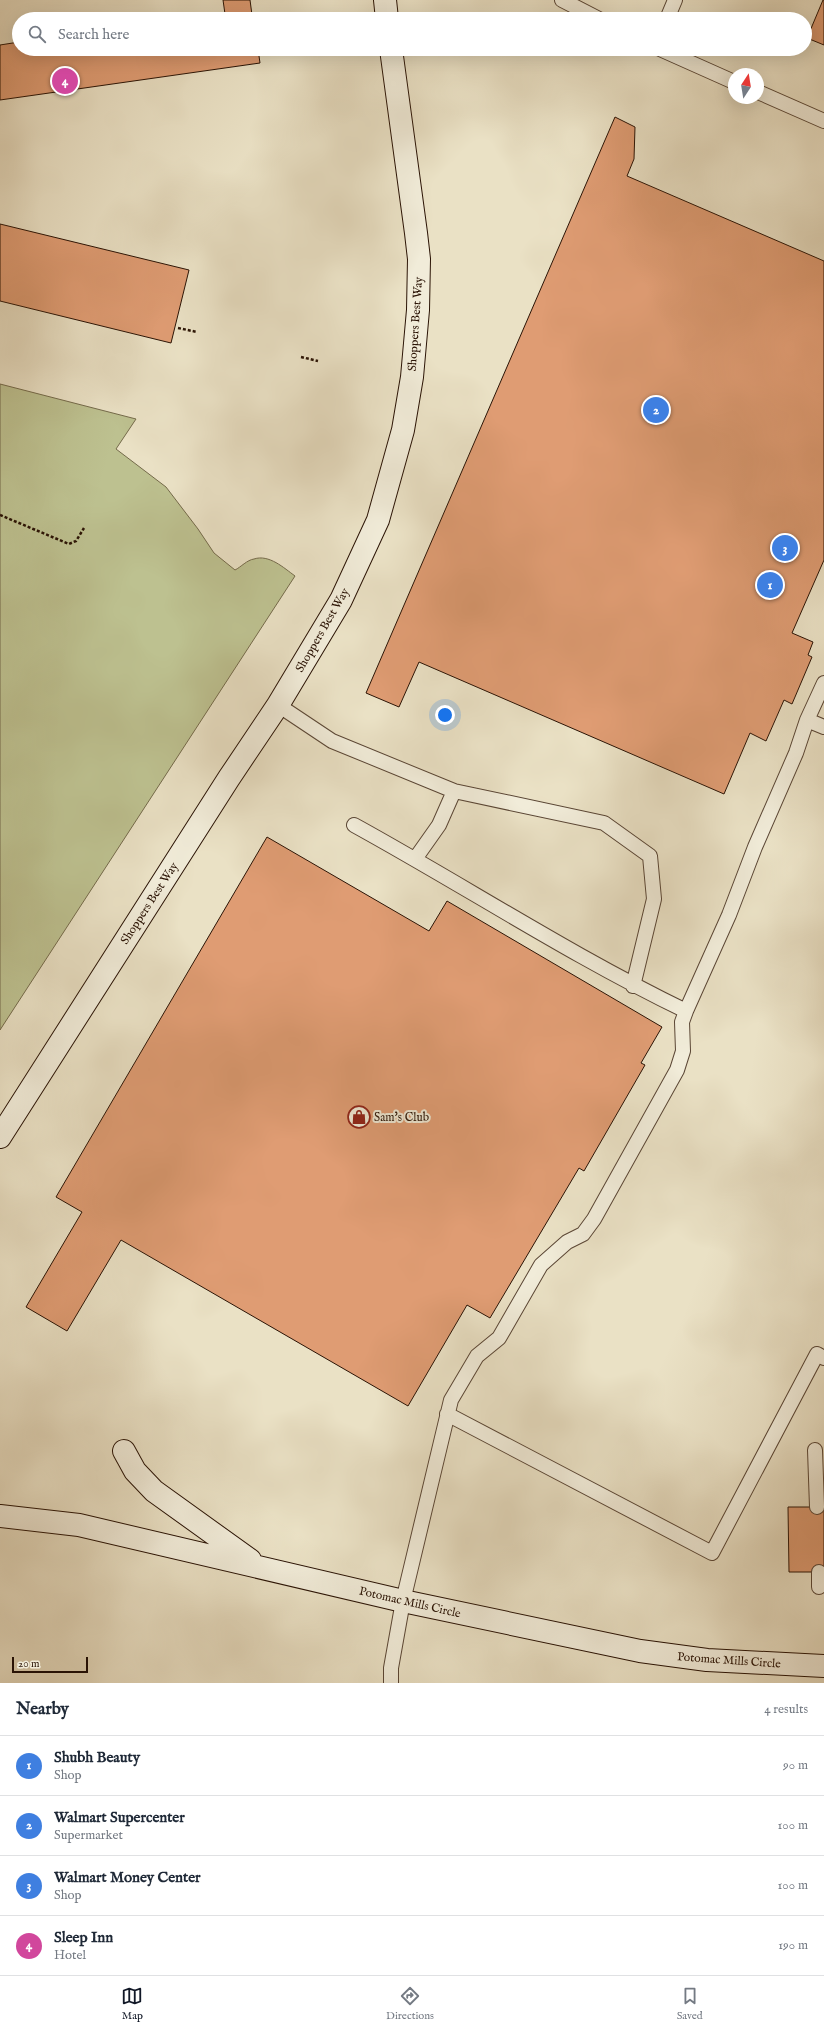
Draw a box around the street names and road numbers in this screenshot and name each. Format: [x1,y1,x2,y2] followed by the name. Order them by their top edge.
[405,276,427,372] street label: Shoppers Best Way
[292,585,354,676] street label: Shoppers Best Way
[117,859,182,948] street label: Shoppers Best Way
[358,1583,463,1622] street label: Potomac Mills Circle
[677,1649,782,1672] street label: Potomac Mills Circle

